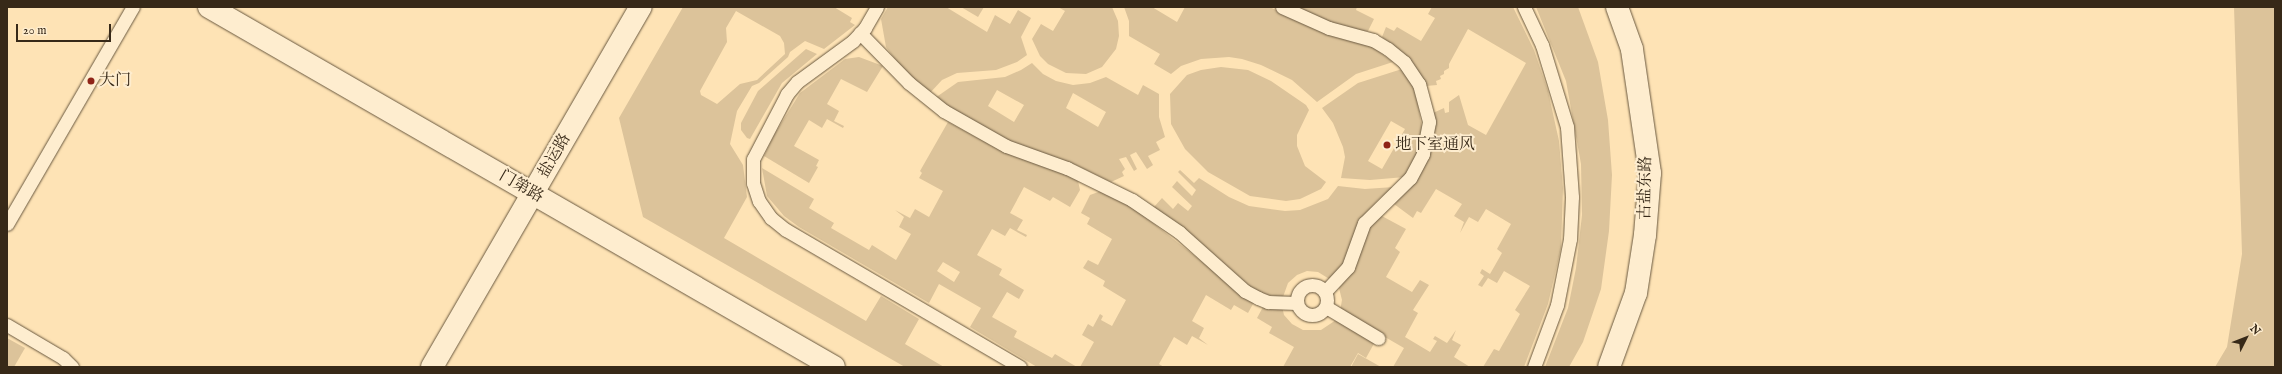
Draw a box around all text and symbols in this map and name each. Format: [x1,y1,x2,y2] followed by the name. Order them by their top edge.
[18,16,113,42] scale bar
[23,23,46,38] text: 20 m
[99,71,131,91] place label: 大门
[86,76,96,86] marker: 大门
[535,130,575,182] street label: 盐运路
[1395,135,1475,155] place label: 地下室通风
[1382,140,1392,150] marker: 地下室通风
[1636,156,1656,220] street label: 古盐东路
[495,167,547,207] street label: 门第路
[2226,318,2266,358] north arrow
[2247,322,2263,338] text: N

